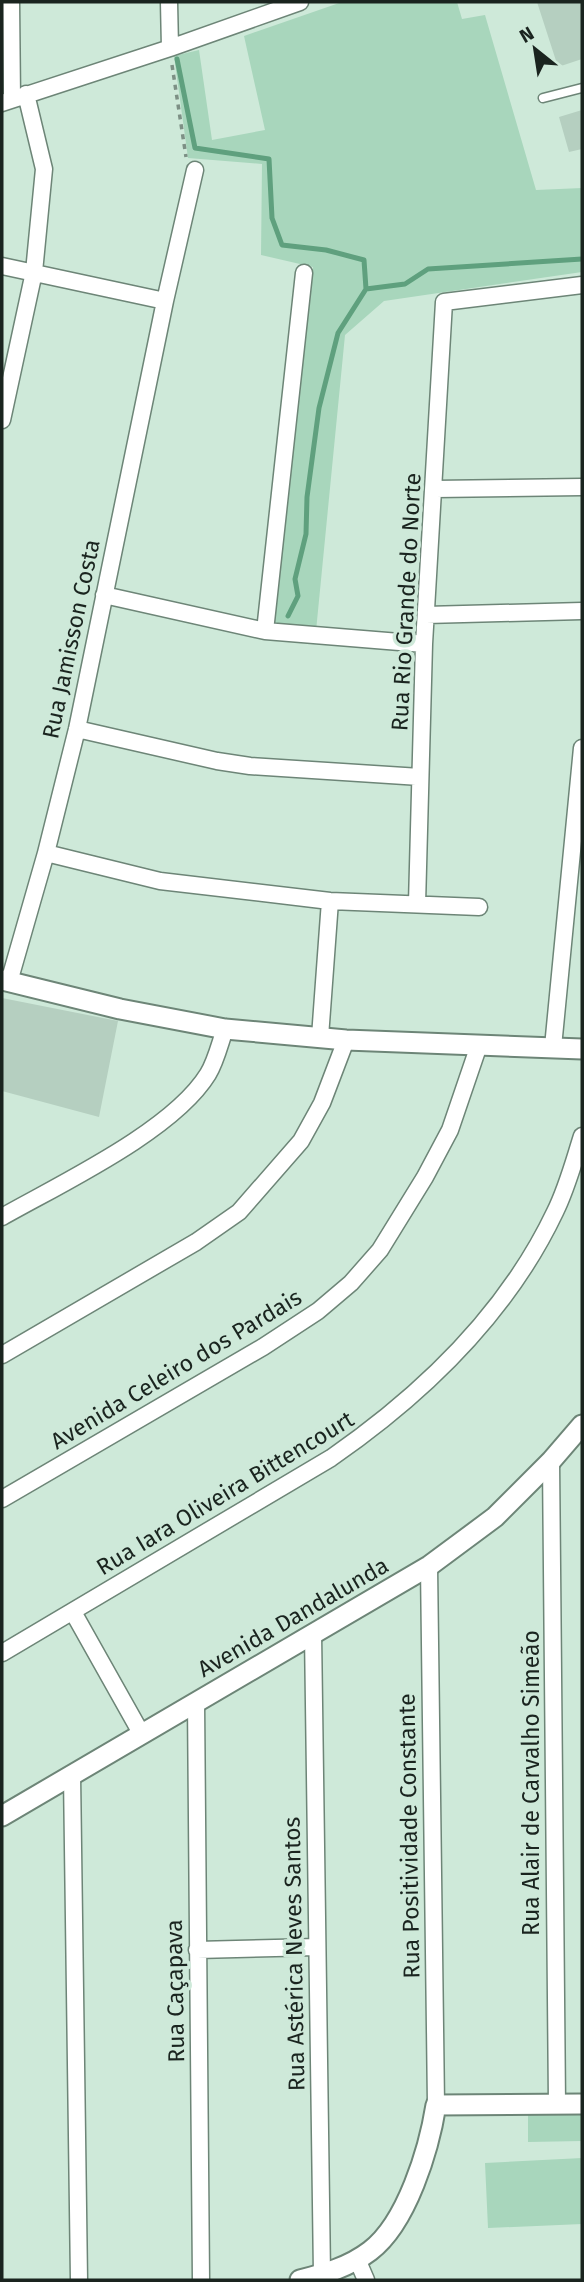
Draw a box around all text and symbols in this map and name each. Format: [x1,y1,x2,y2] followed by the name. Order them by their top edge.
[500,14,570,84] north arrow
[516,22,538,48] text: N
[385,472,427,732] street label: Rua Rio Grande do Norte
[36,537,106,741] street label: Rua Jamisson Costa
[45,1283,307,1455] street label: Avenida Celeiro dos Pardais
[91,1405,359,1581] street label: Rua Iara Oliveira Bittencourt
[193,1551,393,1683] street label: Avenida Dandalunda
[517,1630,545,1936] street label: Rua Alair de Carvalho Simeão
[393,1693,425,1979] street label: Rua Positividade Constante
[278,1817,310,2091] street label: Rua Astérica Neves Santos
[160,1919,190,2063] street label: Rua Caçapava

